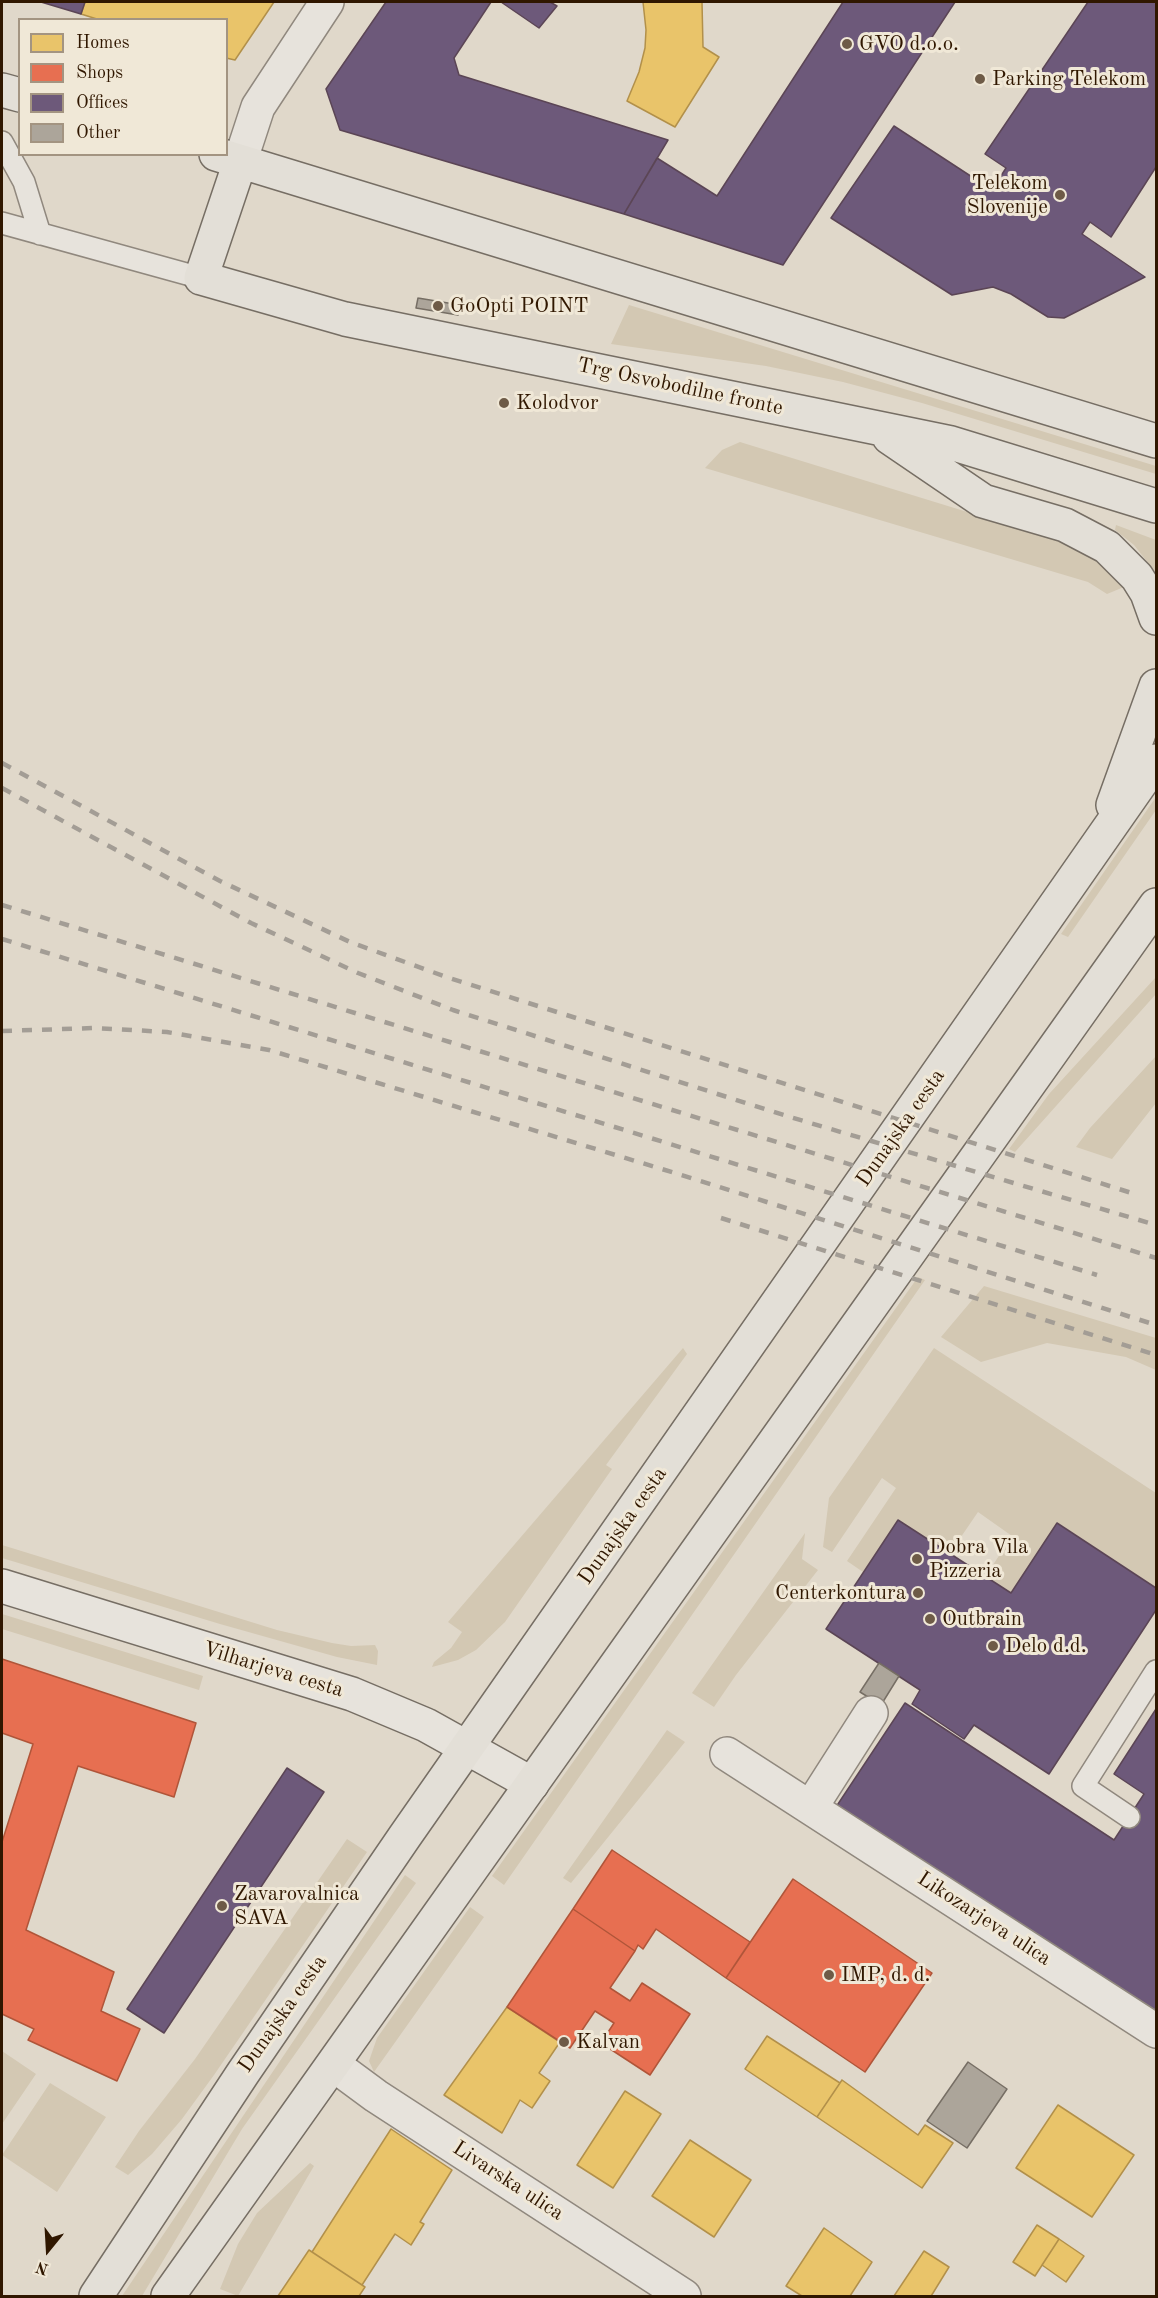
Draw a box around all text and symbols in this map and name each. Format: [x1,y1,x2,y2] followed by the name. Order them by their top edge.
[18,18,228,156] legend
[859,31,959,57] place label: GVO d.o.o.
[76,34,130,52] text: Homes
[840,37,854,51] marker: GVO d.o.o.
[76,64,123,82] text: Shops
[992,66,1146,92] place label: Parking Telekom
[973,72,987,86] marker: Parking Telekom
[76,94,128,112] text: Offices
[76,124,120,142] text: Other
[967,170,1048,220] place label: Telekom Slovenije
[1053,188,1067,202] marker: Telekom Slovenije
[450,293,588,319] place label: GoOpti POINT
[431,299,445,313] marker: GoOpti POINT
[575,353,785,421] street label: Trg Osvobodilne fronte
[516,390,598,416] place label: Kolodvor
[497,396,511,410] marker: Kolodvor
[851,1064,951,1192] street label: Dunajska cesta
[573,1462,673,1590] street label: Dunajska cesta
[929,1534,1028,1584] place label: Dobra Vila Pizzeria
[910,1552,924,1566] marker: Dobra Vila Pizzeria
[775,1580,906,1606] place label: Centerkontura
[911,1586,925,1600] marker: Centerkontura
[942,1606,1022,1632] place label: Outbrain
[923,1612,937,1626] marker: Outbrain
[1005,1633,1087,1659] place label: Delo d.d.
[200,1637,346,1703] street label: Vilharjeva cesta
[986,1639,1000,1653] marker: Delo d.d.
[912,1866,1056,1972] street label: Likozarjeva ulica
[234,1881,359,1931] place label: Zavarovalnica SAVA
[215,1899,229,1913] marker: Zavarovalnica SAVA
[233,1950,333,2078] street label: Dunajska cesta
[841,1962,931,1988] place label: IMP, d. d.
[822,1968,836,1982] marker: IMP, d. d.
[576,2029,640,2055] place label: Kalvan
[557,2035,571,2049] marker: Kalvan
[448,2136,568,2226] street label: Livarska ulica
[18,2220,78,2280] north arrow
[34,2258,51,2277] text: N

